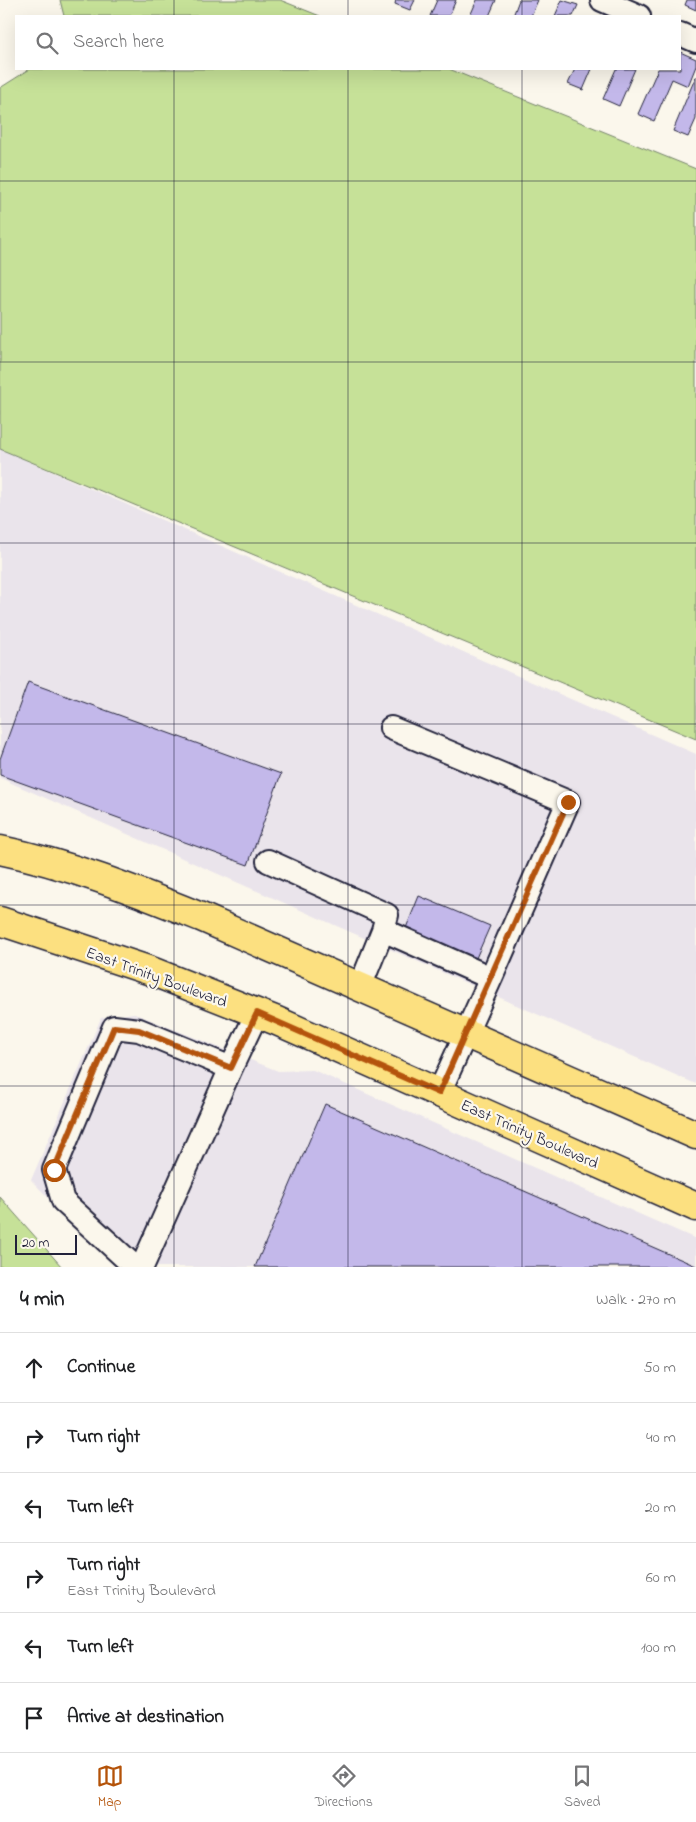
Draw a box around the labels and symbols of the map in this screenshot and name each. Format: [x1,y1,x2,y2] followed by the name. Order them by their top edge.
[557,791,580,814] route end
[82,941,230,1015] street label: East Trinity Boulevard
[456,1094,602,1176] street label: East Trinity Boulevard
[43,1159,66,1182] route start
[15,1232,78,1255] scale bar

